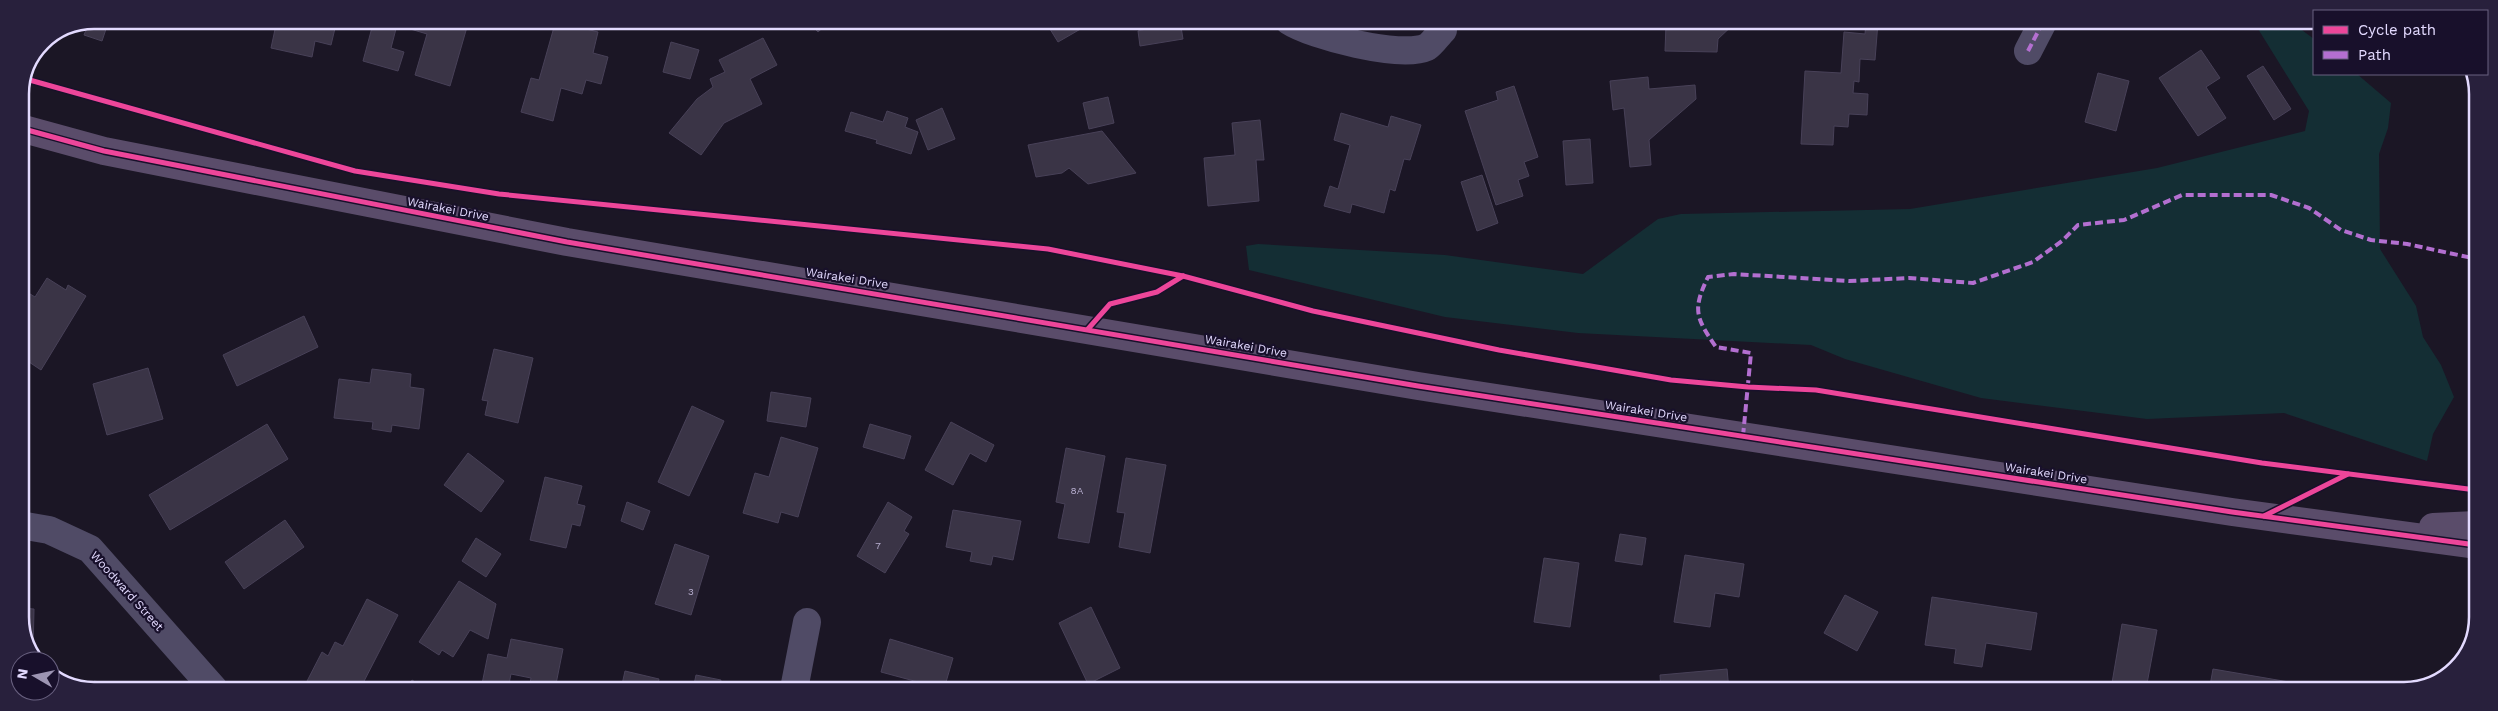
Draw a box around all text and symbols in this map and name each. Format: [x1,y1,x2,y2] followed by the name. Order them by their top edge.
[2313,10,2488,75] legend
[2358,21,2436,39] text: Cycle path
[2358,46,2391,64] text: Path
[406,194,490,224] street label: Wairakei Drive
[805,265,889,291] street label: Wairakei Drive
[1204,332,1288,360] street label: Wairakei Drive
[1604,398,1688,424] street label: Wairakei Drive
[2004,460,2088,486] street label: Wairakei Drive
[1071,485,1084,496] house number: 8A
[875,540,881,551] house number: 7
[88,548,166,634] street label: Woodward Street
[688,586,694,597] house number: 3
[10,651,60,701] north arrow
[13,668,31,680] text: N

